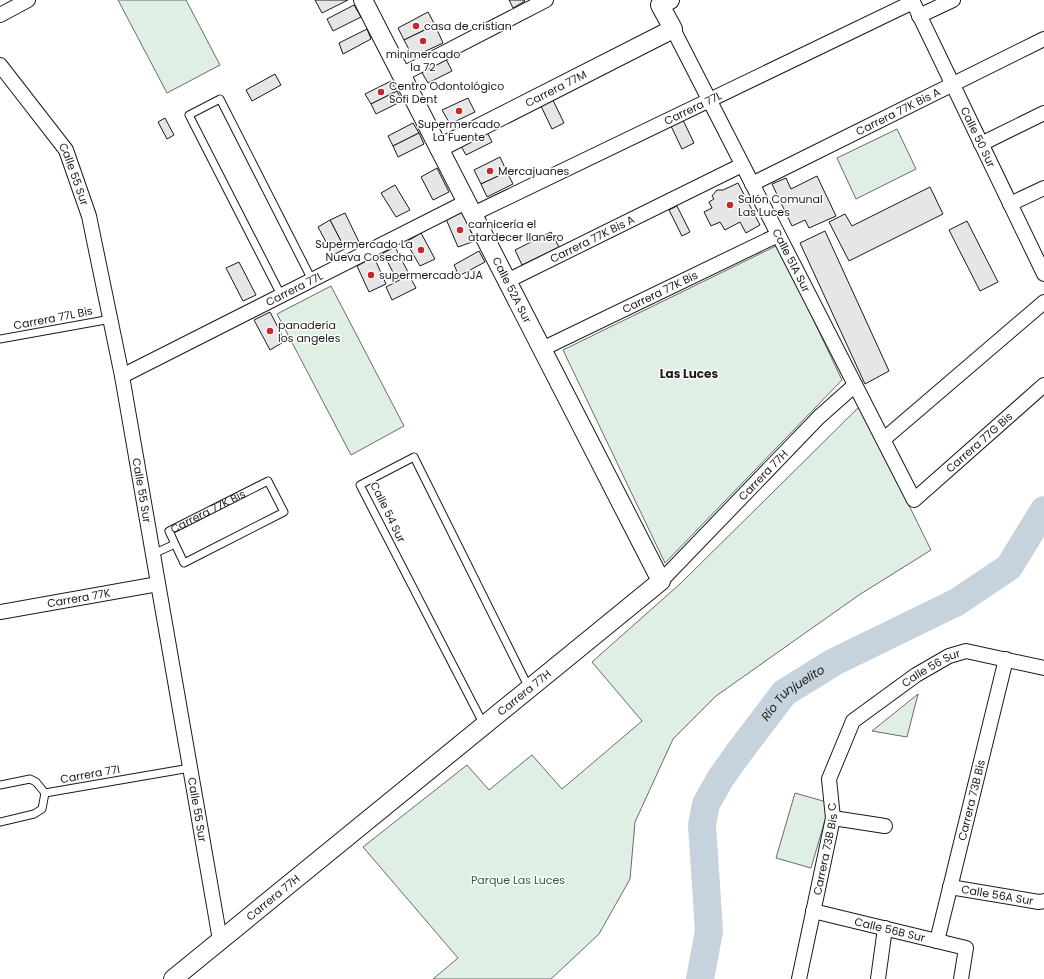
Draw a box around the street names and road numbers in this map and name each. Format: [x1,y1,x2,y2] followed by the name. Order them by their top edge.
[522,66,589,111] street label: Carrera 77M
[853,83,944,139] street label: Carrera 77K Bis A
[661,87,725,129] street label: Carrera 77L
[957,104,999,170] street label: Calle 50 Sur
[55,139,93,208] street label: Calle 55 Sur
[547,211,638,267] street label: Carrera 77K Bis A
[768,226,814,295] street label: Calle 51A Sur
[488,254,536,326] street label: Calle 52A Sur
[619,267,701,317] street label: Carrera 77K Bis
[263,268,326,310] street label: Carrera 77L
[12,302,94,334] street label: Carrera 77L Bis
[942,408,1016,476] street label: Carrera 77G Bis
[735,446,791,504] street label: Carrera 77H
[128,457,155,524] street label: Calle 55 Sur
[366,479,410,545] street label: Calle 54 Sur
[168,486,248,537] street label: Carrera 77K Bis
[46,585,112,612] street label: Carrera 77K
[898,645,962,691] street label: Calle 56 Sur
[494,666,554,719] street label: Carrera 77H
[954,758,989,842] street label: Carrera 73B Bis
[59,761,121,787] street label: Carrera 77I
[184,776,211,843] street label: Calle 55 Sur
[809,802,841,897] street label: Carrera 73B Bis C
[243,871,303,924] street label: Carrera 77H
[960,881,1035,909] street label: Calle 56A Sur
[853,913,927,946] street label: Calle 56B Sur

